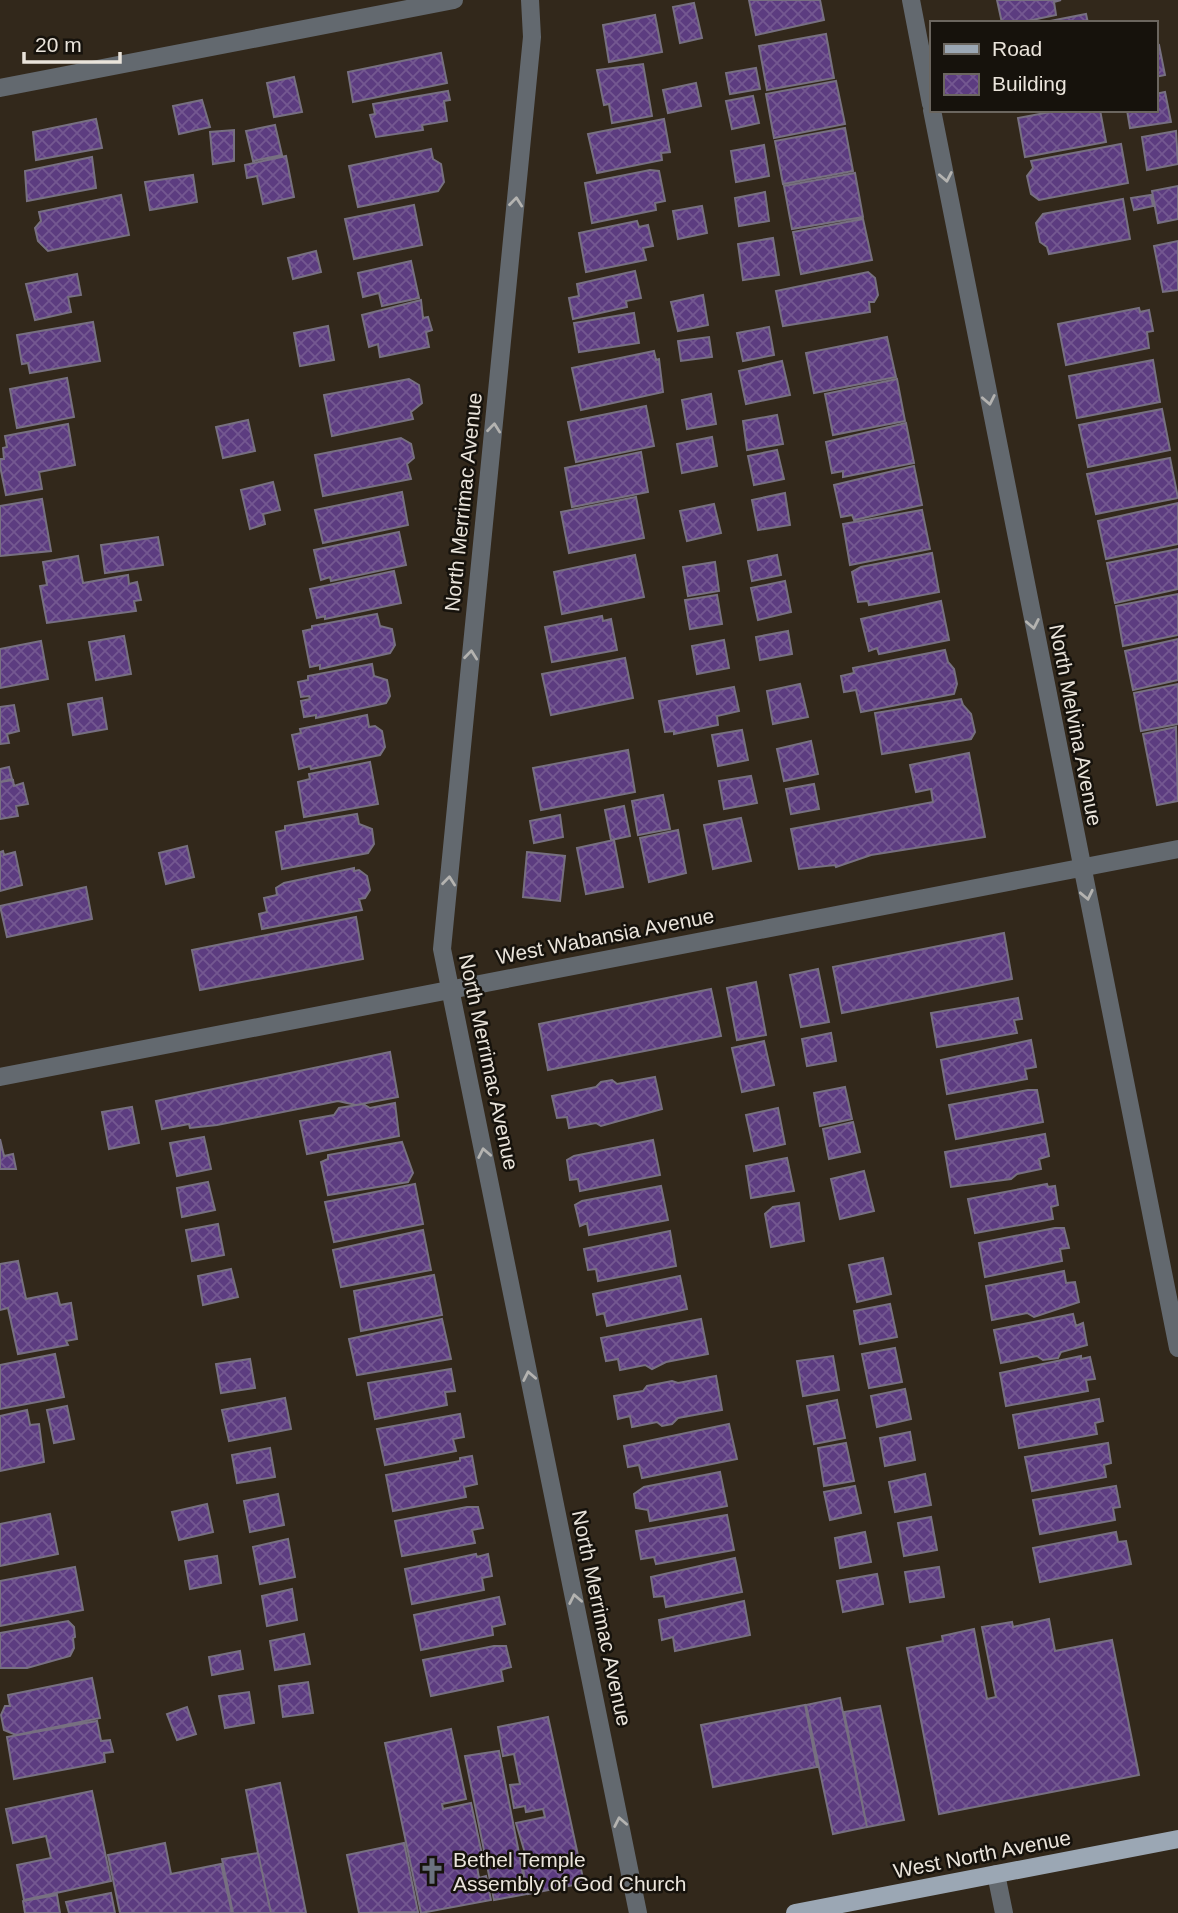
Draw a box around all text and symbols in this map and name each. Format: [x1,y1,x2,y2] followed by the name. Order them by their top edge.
[24,21,121,65] scale bar
[930,21,1157,112] legend
[35,33,82,56] text: 20 m
[992,37,1042,60] text: Road
[992,72,1067,95] text: Building
[937,171,952,183] one-way arrow
[508,196,523,207] one-way arrow
[440,391,486,613] street label: North Merrimac Avenue
[981,394,996,406] one-way arrow
[486,423,501,434] one-way arrow
[1025,618,1040,630] one-way arrow
[1045,622,1107,828] street label: North Melvina Avenue
[463,649,478,660] one-way arrow
[441,875,456,887] one-way arrow
[1078,889,1093,901] one-way arrow
[494,904,716,968] street label: West Wabansia Avenue
[455,952,523,1172] street label: North Merrimac Avenue
[478,1147,493,1159] one-way arrow
[523,1370,538,1382] one-way arrow
[568,1508,636,1728] street label: North Merrimac Avenue
[568,1593,583,1605] one-way arrow
[614,1816,629,1828] one-way arrow
[891,1826,1073,1882] street label: West North Avenue
[453,1848,686,1895] place label: Bethel Temple Assembly of God Church
[417,1856,447,1886] church icon: Bethel Temple Assembly of God Church

